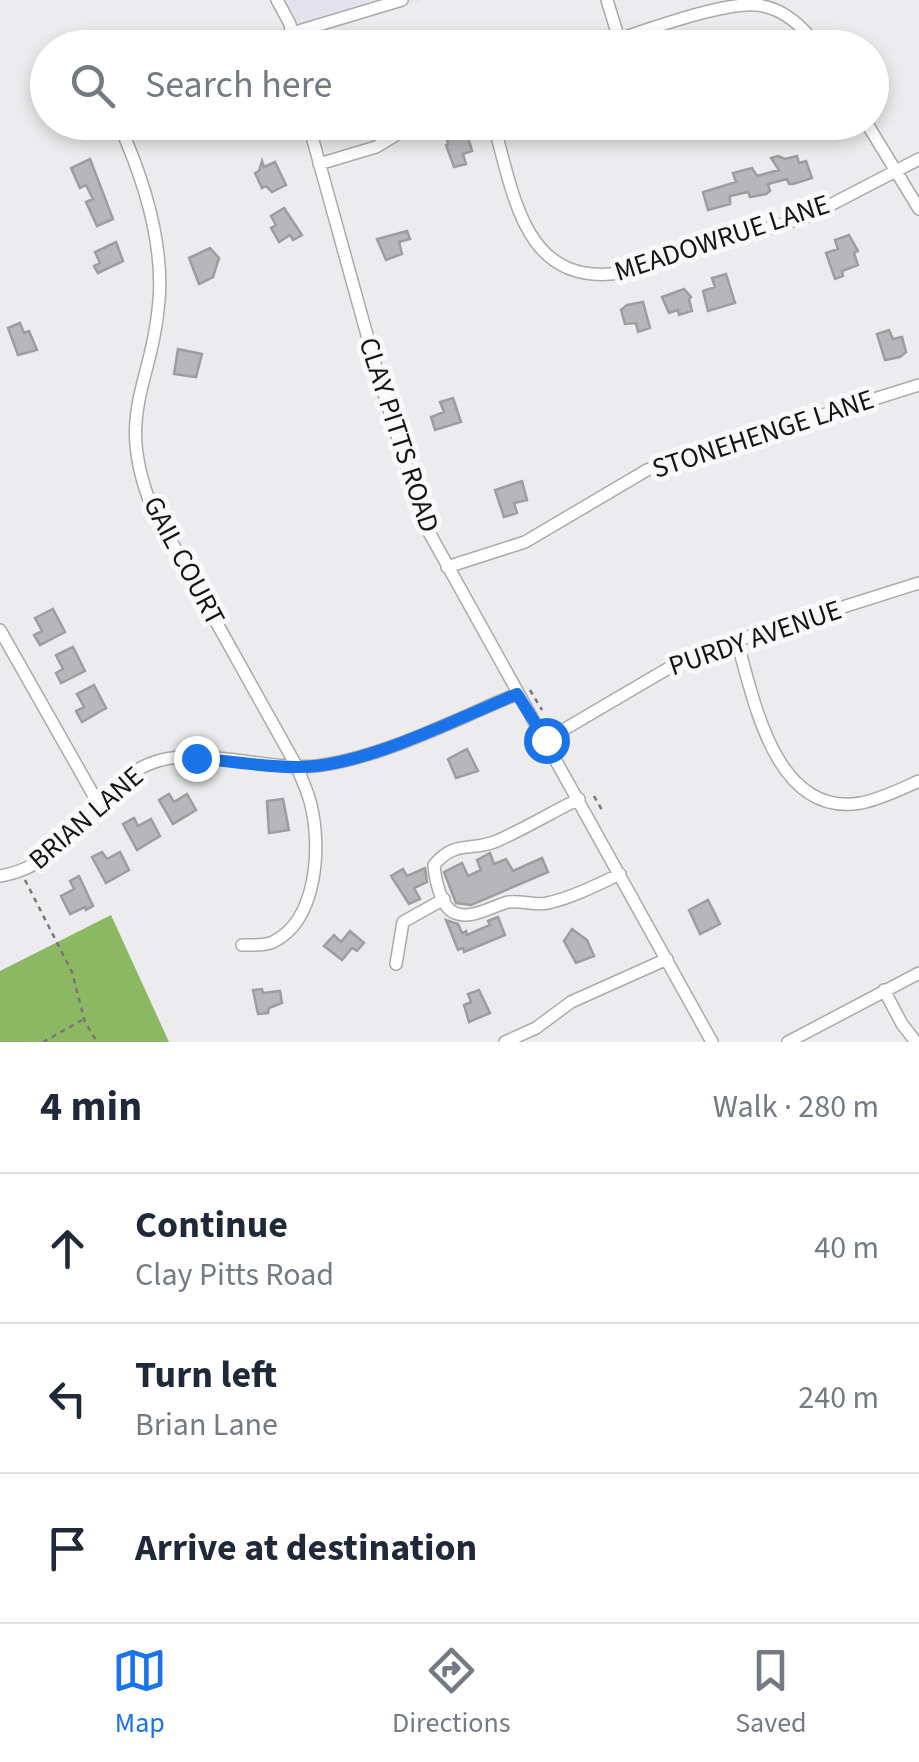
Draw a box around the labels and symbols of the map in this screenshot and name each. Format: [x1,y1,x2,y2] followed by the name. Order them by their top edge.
[609,184,835,292] street label: MEADOWRUE LANE
[349,332,449,538] street label: CLAY PITTS ROAD
[647,379,879,489] street label: STONEHENGE LANE
[133,489,235,633] street label: GAIL COURT
[663,590,847,686] street label: PURDY AVENUE
[524,718,570,764] route start
[174,736,220,782] route end
[20,757,152,879] street label: BRIAN LANE

